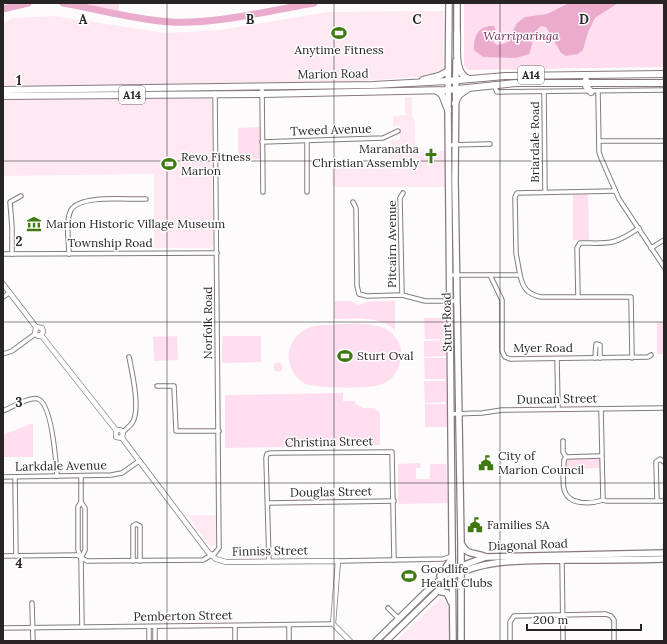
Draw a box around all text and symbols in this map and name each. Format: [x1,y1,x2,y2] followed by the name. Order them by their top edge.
[79,11,88,28] text: A
[246,11,255,28] text: B
[413,11,422,28] text: C
[579,11,589,28] text: D
[330,24,348,42] sports icon: Anytime Fitness
[483,28,559,43] park label: Warriparinga
[293,42,384,57] place label: Anytime Fitness
[297,65,369,82] street label: Marion Road
[518,66,544,84] road number: A14
[16,72,22,89] text: 1
[119,86,145,104] road number: A14
[527,101,542,183] street label: Briardale Road
[290,121,372,138] street label: Tweed Avenue
[312,141,420,170] place label: Maranatha Christian Assembly
[422,147,440,165] church icon: Maranatha Christian Assembly
[181,149,251,178] place label: Revo Fitness Marion
[160,155,178,173] sports icon: Revo Fitness Marion
[384,200,399,288] street label: Pitcairn Avenue
[25,215,43,233] museum icon: Marion Historic Village Museum
[46,216,226,231] place label: Marion Historic Village Museum
[16,233,23,250] text: 2
[67,235,153,250] street label: Township Road
[200,287,215,359] street label: Norfolk Road
[438,292,455,352] street label: Sturt Road
[513,340,573,355] street label: Myer Road
[336,347,354,365] sports icon: Sturt Oval
[357,348,414,363] place label: Sturt Oval
[517,390,598,407] street label: Duncan Street
[15,394,23,411] text: 3
[285,433,374,450] street label: Christina Street
[498,448,584,477] place label: City of Marion Council
[477,454,495,472] public building icon: City of Marion Council
[15,457,108,474] street label: Larkdale Avenue
[290,483,373,500] street label: Douglas Street
[466,516,484,534] public building icon: Families SA
[487,517,550,532] place label: Families SA
[488,536,568,553] street label: Diagonal Road
[232,542,309,559] street label: Finniss Street
[15,555,23,572] text: 4
[421,561,493,590] place label: Goodlife Health Clubs
[400,567,418,585] sports icon: Goodlife Health Clubs
[527,606,641,632] scale bar
[133,607,233,624] street label: Pemberton Street
[533,612,569,627] text: 200 m

